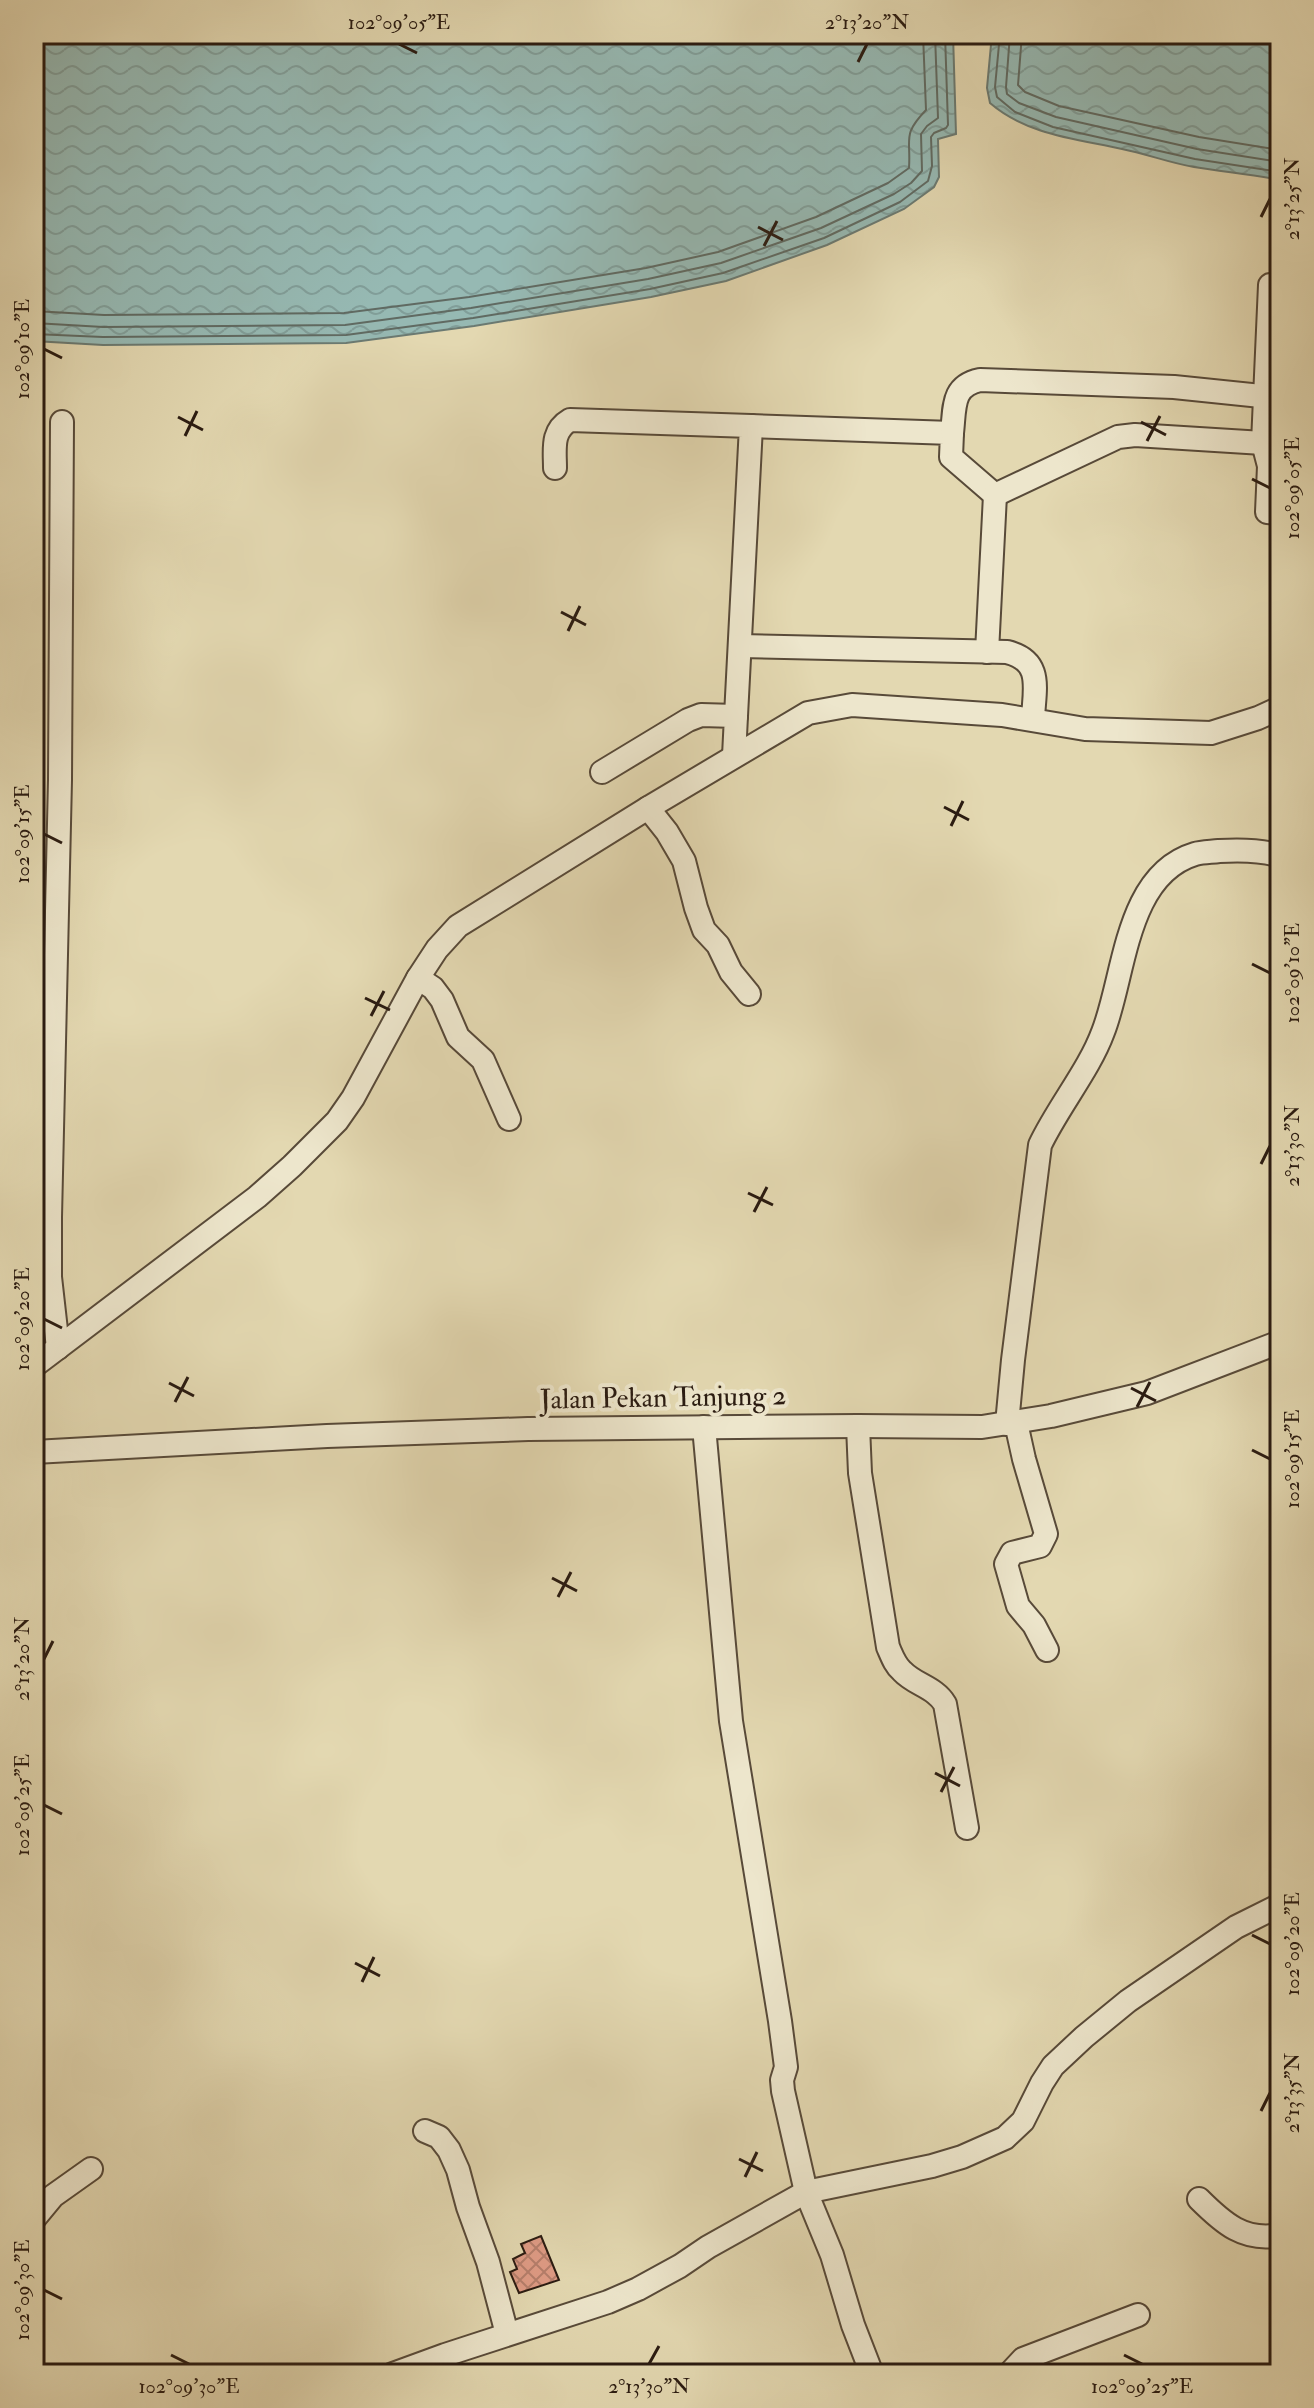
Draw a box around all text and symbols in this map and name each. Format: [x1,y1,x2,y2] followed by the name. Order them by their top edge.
[348,10,450,35] text: 102°09'05"E
[825,10,909,35] text: 2°13'20"N
[1280,158,1305,240] text: 2°13'25"N
[10,299,35,399] text: 102°09'10"E
[1280,437,1305,539] text: 102°09'05"E
[10,784,35,884] text: 102°09'15"E
[1280,923,1305,1023] text: 102°09'10"E
[1280,1105,1305,1187] text: 2°13'30"N
[10,1267,35,1371] text: 102°09'20"E
[539,1378,786,1418] street label: Jalan Pekan Tanjung 2
[1280,1409,1305,1509] text: 102°09'15"E
[10,1617,35,1701] text: 2°13'20"N
[10,1754,35,1856] text: 102°09'25"E
[1280,1892,1305,1996] text: 102°09'20"E
[1280,2053,1305,2133] text: 2°13'35"N
[10,2239,35,2341] text: 102°09'30"E
[138,2374,240,2399] text: 102°09'30"E
[608,2374,690,2399] text: 2°13'30"N
[1091,2374,1193,2399] text: 102°09'25"E

